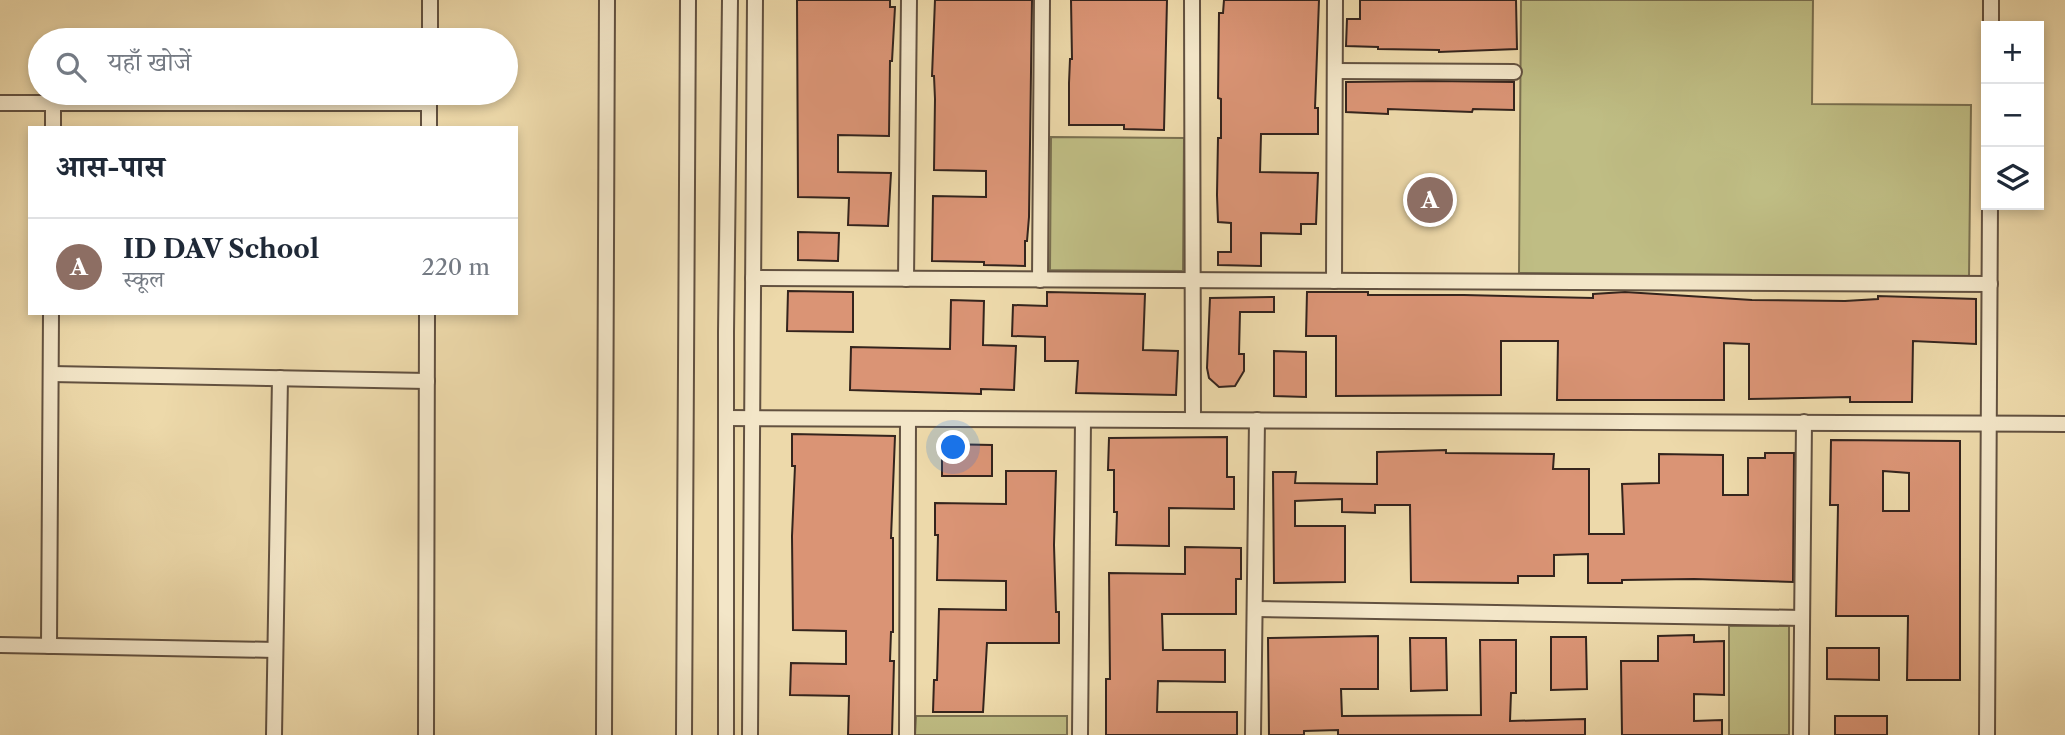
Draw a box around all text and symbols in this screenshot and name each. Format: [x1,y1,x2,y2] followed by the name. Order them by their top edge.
[1981,21,2044,210] map controls
[1981,21,2044,84] button: +
[28,28,518,105] search box
[108,46,191,78] text: यहाँ खोजें
[52,48,90,86] icon: search
[1981,84,2044,147] button: −
[1981,147,2044,210] button: layers
[56,148,165,185] text: आस-पास
[1407,174,1453,226] pin: A
[123,233,319,265] text: ID DAV School
[70,253,88,281] text: A
[421,253,490,281] text: 220 m
[123,265,164,293] text: स्कूल
[936,430,970,464] your location

